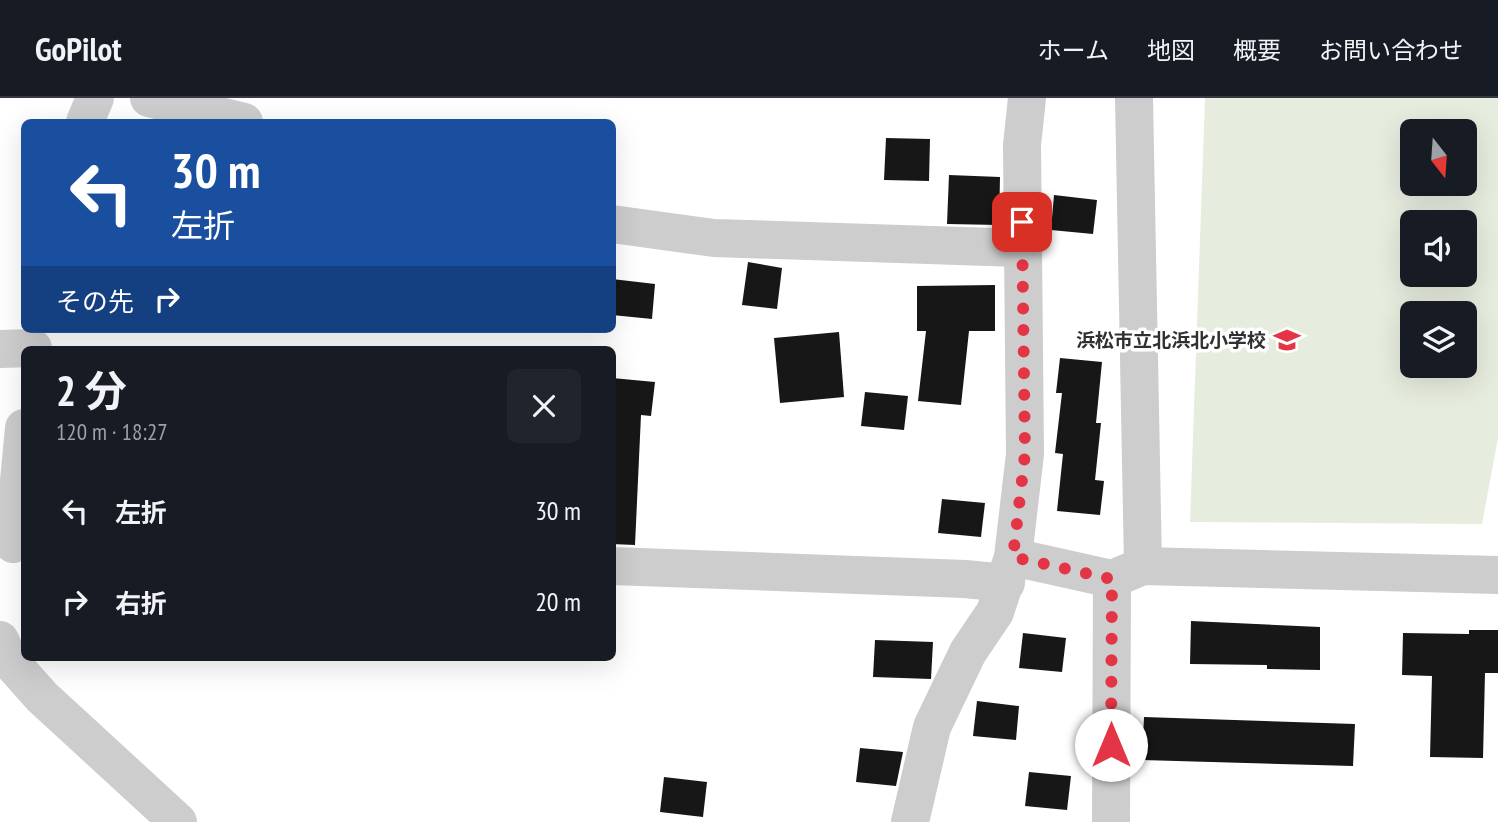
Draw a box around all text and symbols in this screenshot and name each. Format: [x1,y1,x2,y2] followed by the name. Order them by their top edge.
[35,27,122,70] text: GoPilot
[1038,35,1109,66] text: ホーム
[1147,35,1195,66] text: 地図
[1233,35,1281,66] text: 概要
[1319,35,1463,66] text: お問い合わせ
[1400,119,1477,196] north arrow
[1400,119,1477,378] map controls
[171,138,260,202] text: 30 m
[56,147,147,238] icon: left
[992,192,1052,252] pin
[1003,203,1041,241] icon: arrive
[171,204,235,246] text: 左折
[1400,210,1477,287] button: sound
[148,280,186,318] icon: right
[56,285,134,318] text: その先
[1400,301,1477,378] button: layers
[1272,325,1302,355] school or university icon: 浜松市立北浜北小学校
[1076,328,1266,352] place label: 浜松市立北浜北小学校
[56,363,127,418] text: 2 分
[507,369,581,443] button: close
[56,417,168,446] text: 120 m · 18:27
[56,492,94,530] icon: left
[535,494,581,527] text: 30 m
[115,496,167,529] text: 左折
[56,583,94,621] icon: right
[535,585,581,618] text: 20 m
[115,587,167,620] text: 右折
[1074,708,1148,782] position arrow

